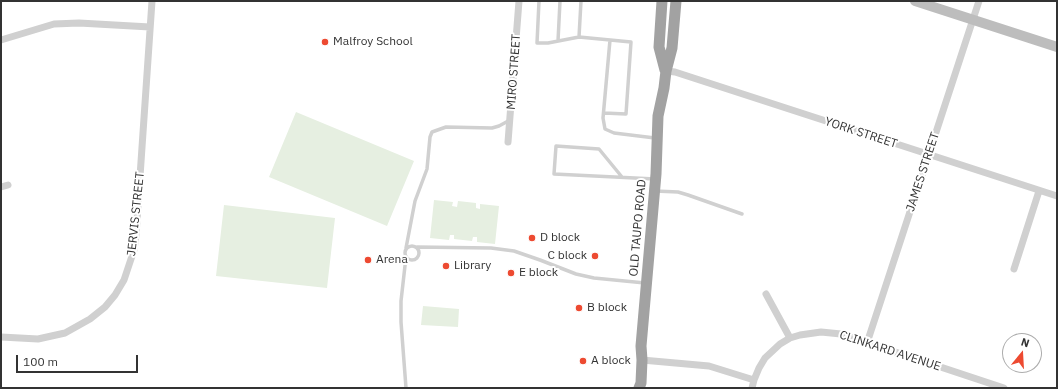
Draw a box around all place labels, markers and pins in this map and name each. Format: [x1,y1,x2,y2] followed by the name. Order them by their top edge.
[333,35,413,49] place label: Malfroy School
[320,37,330,47] marker: Malfroy School
[540,231,580,245] place label: D block
[527,233,537,243] marker: D block
[547,249,587,263] place label: C block
[590,251,600,261] marker: C block
[376,253,408,267] place label: Arena
[363,255,373,265] marker: Arena
[454,259,491,273] place label: Library
[441,261,451,271] marker: Library
[519,266,558,280] place label: E block
[506,268,516,278] marker: E block
[587,301,627,315] place label: B block
[574,303,584,313] marker: B block
[591,354,631,368] place label: A block
[578,356,588,366] marker: A block

